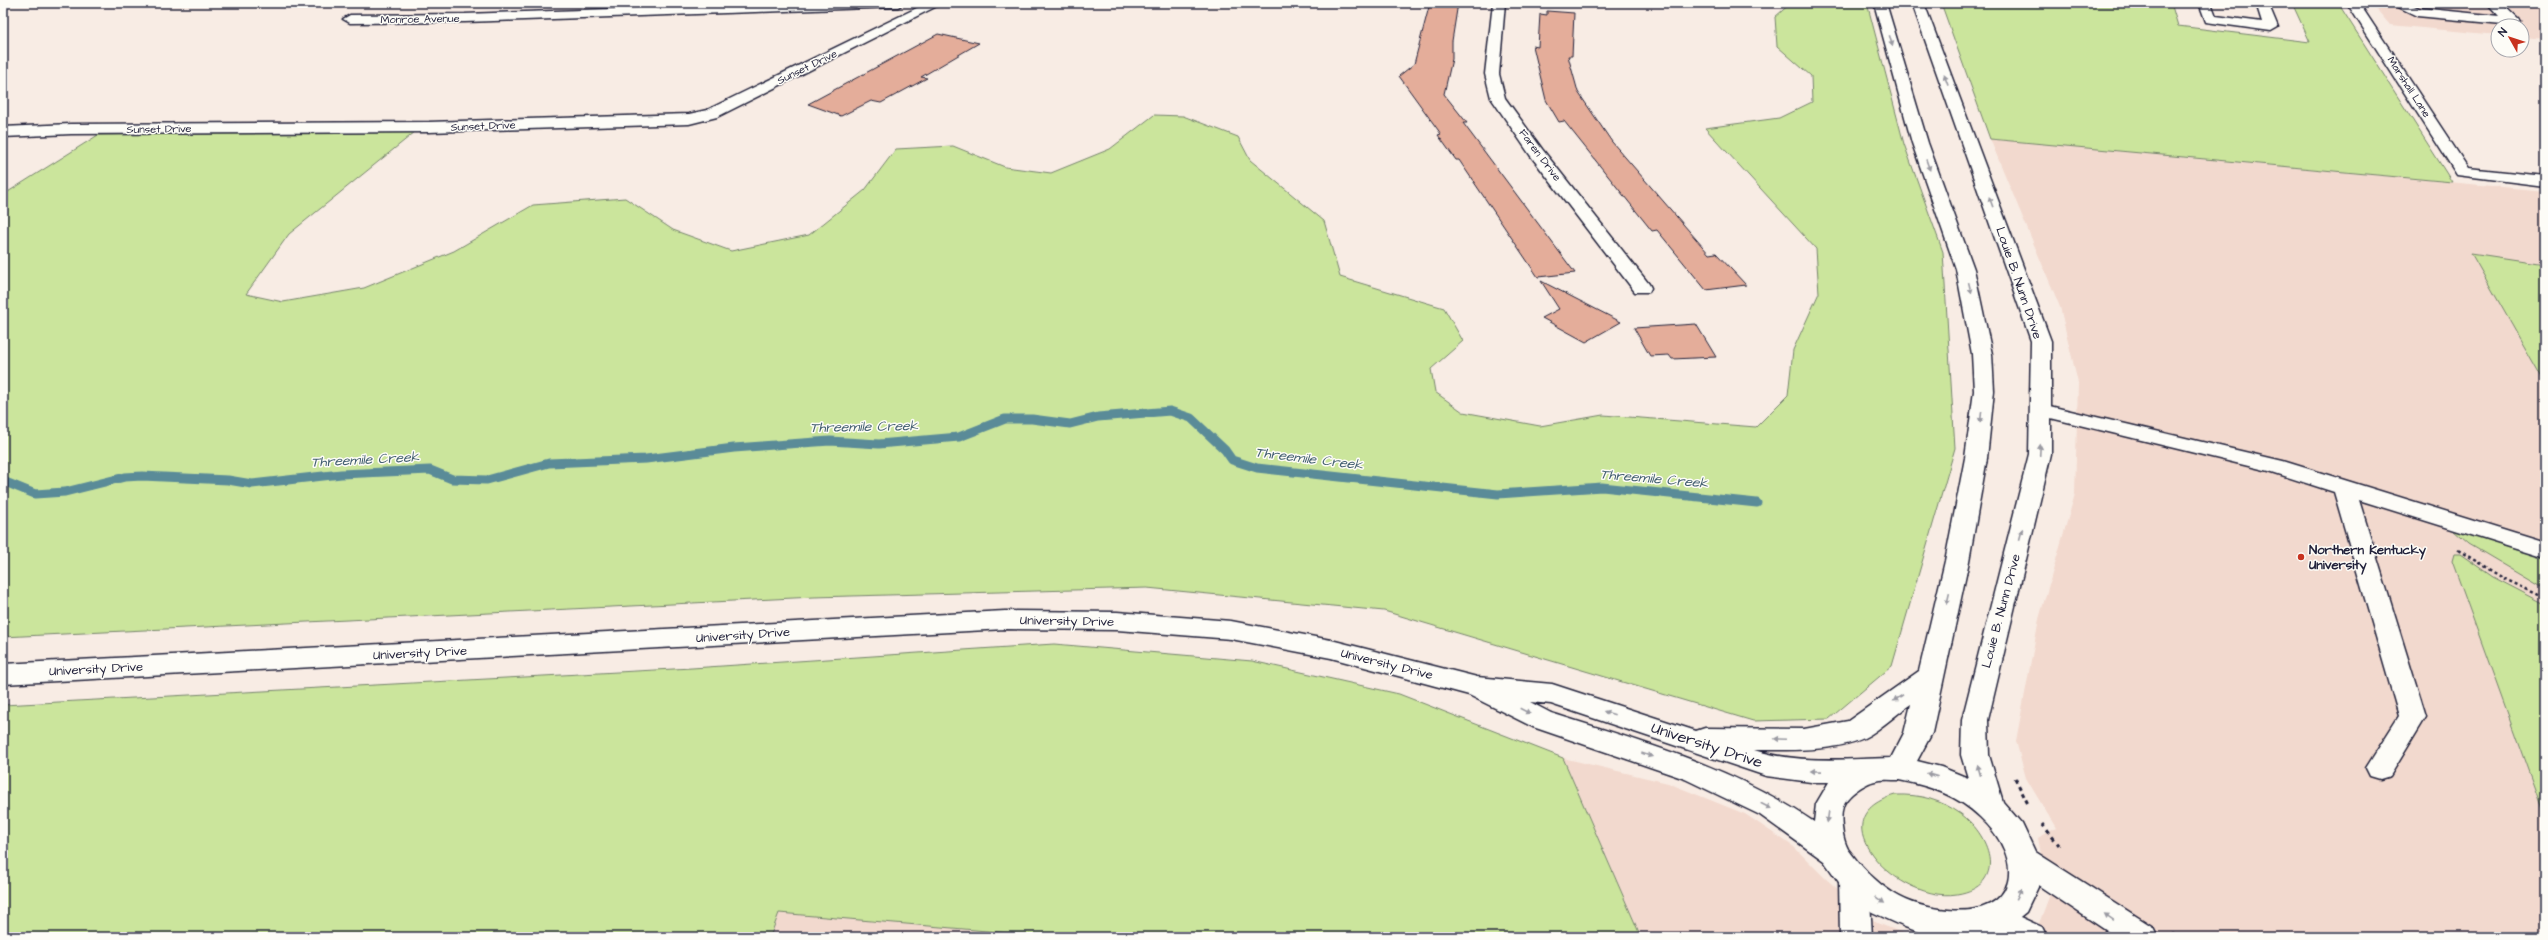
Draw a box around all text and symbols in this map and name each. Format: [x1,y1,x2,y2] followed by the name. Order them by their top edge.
[380,11,460,27] street label: Monroe Avenue
[2490,18,2530,58] north arrow
[2495,25,2511,39] text: N
[1888,35,1894,47] one-way arrow
[774,46,840,88] street label: Sunset Drive
[2384,54,2434,120] street label: Marshall Lane
[1943,74,1949,86] one-way arrow
[450,117,516,135] street label: Sunset Drive
[126,121,192,137] street label: Sunset Drive
[1515,126,1565,184] street label: Faren Drive
[1925,159,1931,171] one-way arrow
[1987,196,1993,208] one-way arrow
[1991,224,2047,342] street label: Louie B. Nunn Drive
[1967,282,1973,294] one-way arrow
[1978,411,1984,423] one-way arrow
[810,416,919,438] water label: Threemile Creek
[1254,442,1364,476] water label: Threemile Creek
[2036,443,2043,456] one-way arrow
[310,447,420,473] water label: Threemile Creek
[1599,464,1709,494] water label: Threemile Creek
[2018,528,2024,540] one-way arrow
[2308,541,2427,575] place label: Northern Kentucky University
[1977,552,2025,670] street label: Louie B. Nunn Drive
[2296,552,2306,562] marker: Northern Kentucky University
[1945,592,1951,605] one-way arrow
[1020,611,1114,632] street label: University Drive
[695,623,791,648] street label: University Drive
[373,642,468,665] street label: University Drive
[1339,644,1435,685] street label: University Drive
[49,658,144,681] street label: University Drive
[1893,694,1903,702] one-way arrow
[1519,708,1530,714] one-way arrow
[1603,710,1615,716] one-way arrow
[1648,717,1766,774] street label: University Drive
[1774,736,1786,743] one-way arrow
[1641,752,1653,758] one-way arrow
[1976,764,1982,776] one-way arrow
[1809,768,1822,774] one-way arrow
[1925,772,1937,778] one-way arrow
[1760,802,1772,809] one-way arrow
[1825,811,1831,823] one-way arrow
[2016,888,2023,900] one-way arrow
[1875,896,1886,904] one-way arrow
[2103,913,2114,920] one-way arrow

